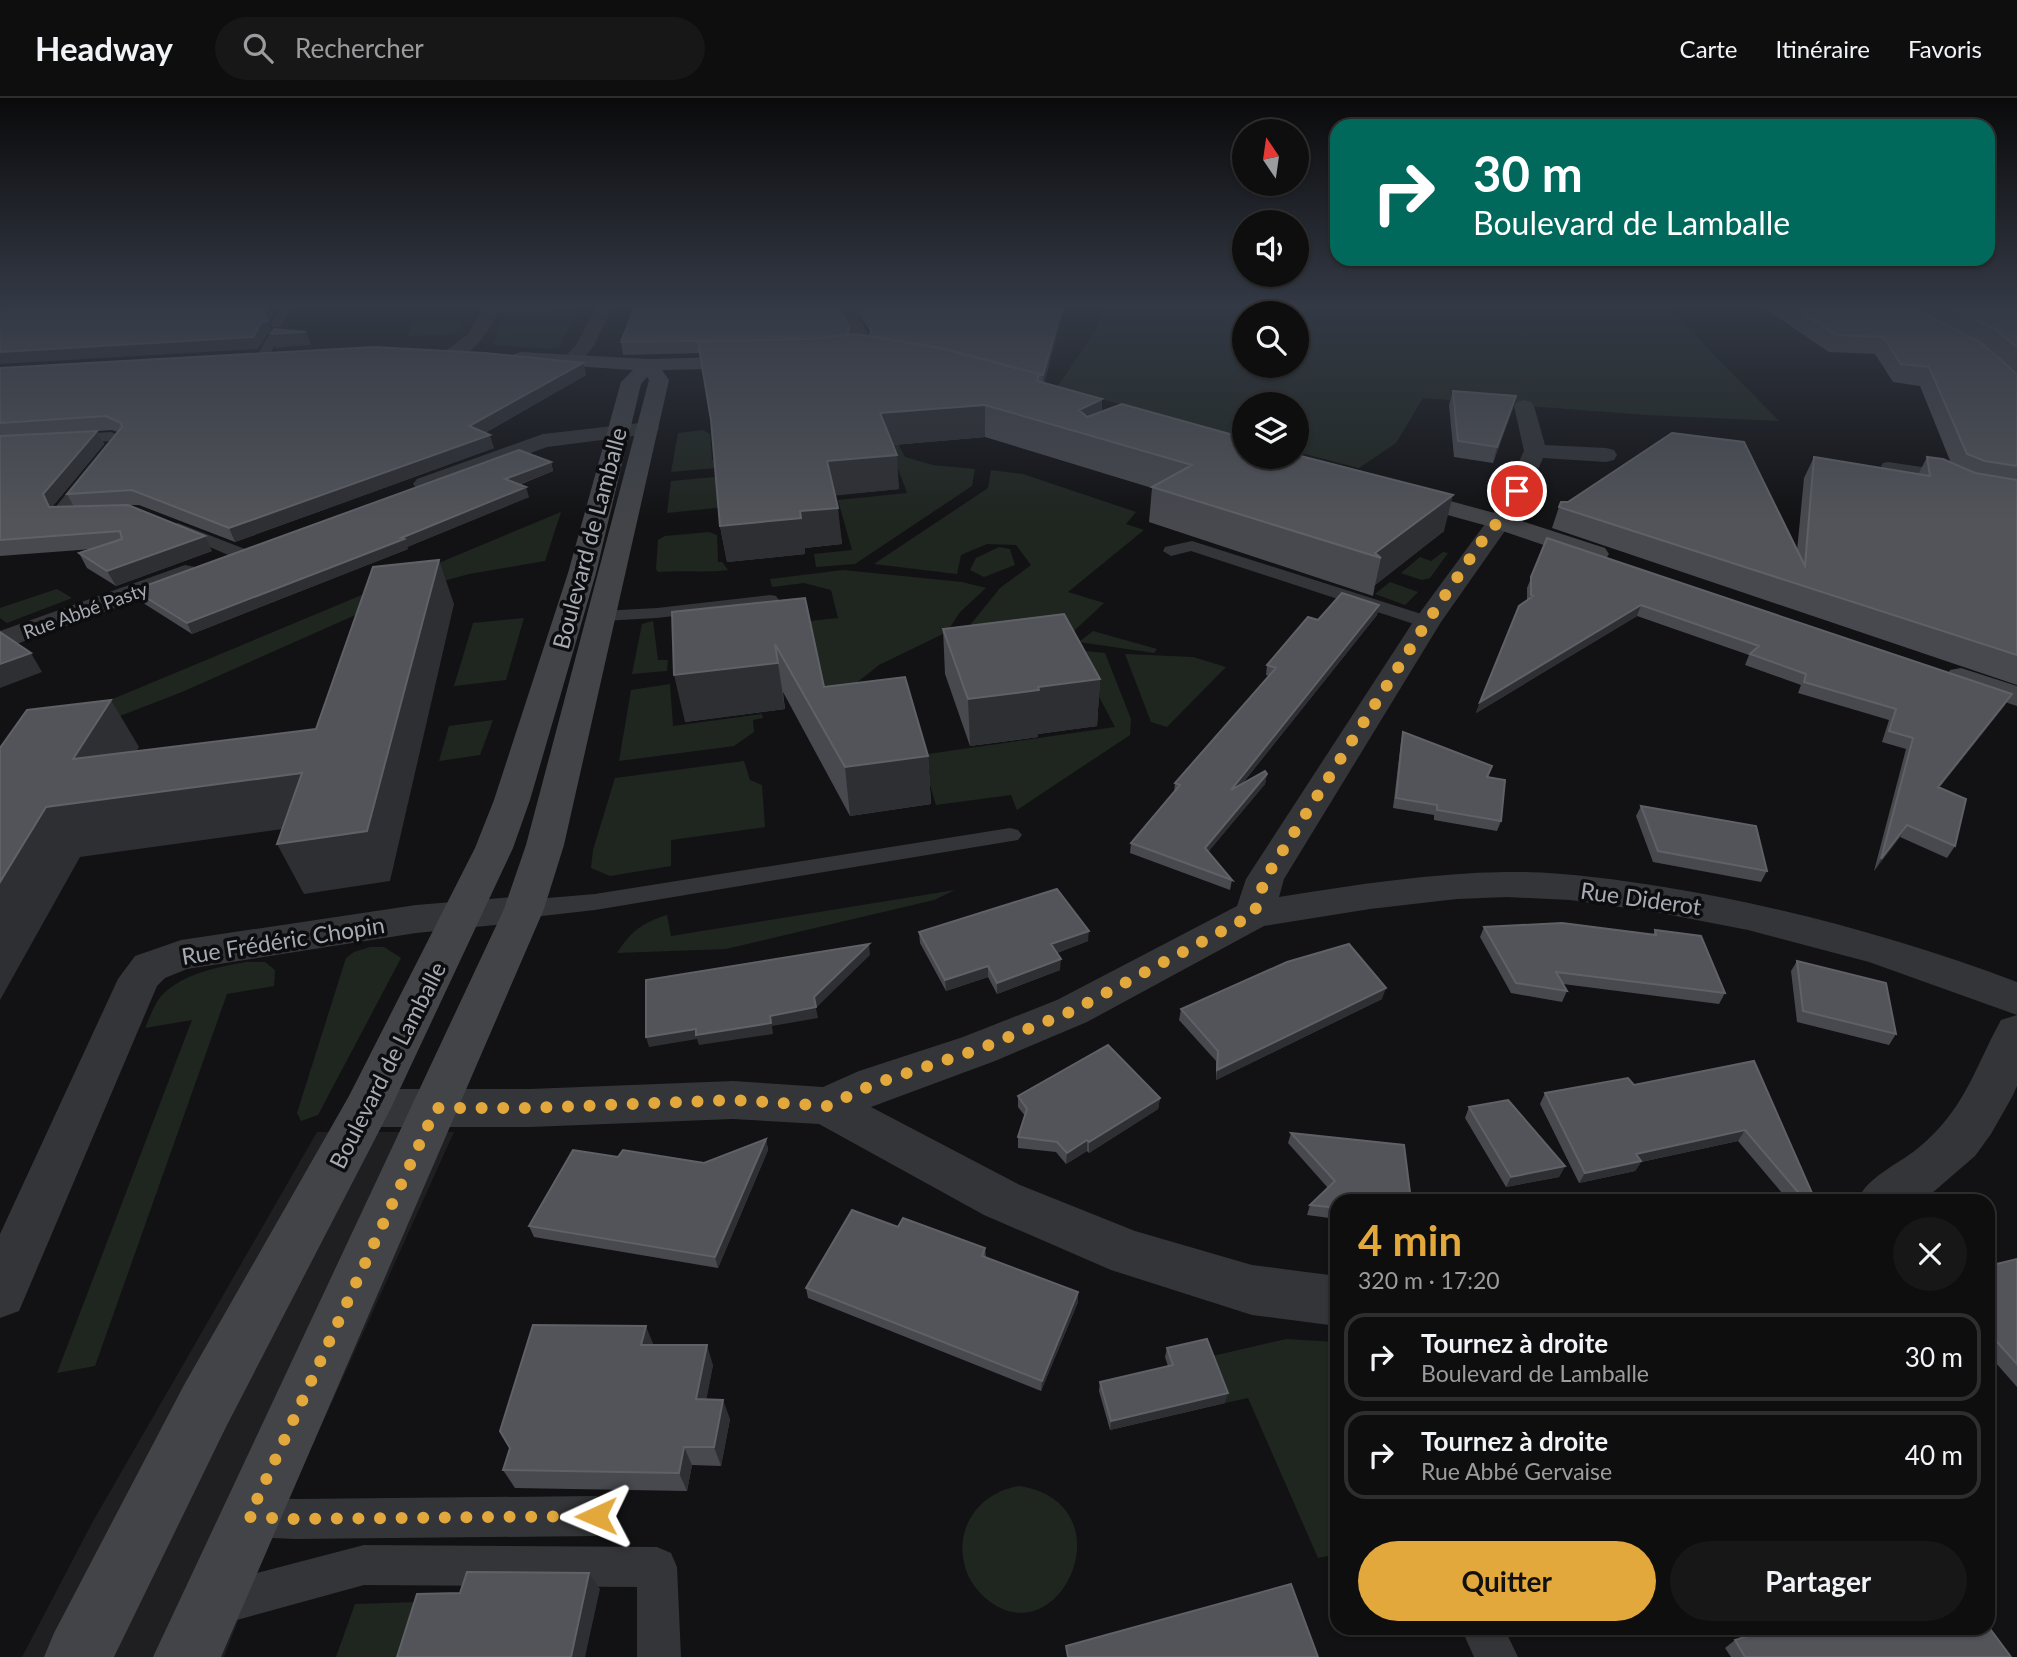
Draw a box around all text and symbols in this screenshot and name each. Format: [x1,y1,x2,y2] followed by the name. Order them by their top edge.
[215,17,705,80] search box
[35,28,173,68] text: Headway
[239,29,277,67] icon: search
[295,32,424,64] text: Rechercher
[1680,34,1738,63] text: Carte
[1776,34,1870,63] text: Itinéraire
[1908,34,1982,63] text: Favoris
[1232,119,1309,196] north arrow
[1232,119,1309,469] map controls
[1473,144,1583,202] text: 30 m
[1358,147,1449,238] icon: right
[1473,203,1790,242] text: Boulevard de Lamballe
[1232,210,1309,287] button: sound
[1232,301,1309,378] button: search
[1232,392,1309,469] button: layers
[546,424,632,652] street label: Boulevard de Lamballe
[1487,461,1547,521] pin
[1498,472,1536,510] icon: arrive
[20,577,151,643] street label: Rue Abbé Pasty
[1579,876,1704,920] street label: Rue Diderot
[180,910,386,970] street label: Rue Frédéric Chopin
[323,957,451,1173] street label: Boulevard de Lamballe
[1358,1215,1462,1265] text: 4 min
[1893,1217,1967,1291] button: close
[1358,1266,1500,1294] text: 320 m · 17:20
[1421,1327,1608,1359] text: Tournez à droite
[1362,1338,1400,1376] icon: right
[1905,1341,1963,1373] text: 30 m
[1421,1359,1649,1387] text: Boulevard de Lamballe
[1421,1425,1608,1457] text: Tournez à droite
[1362,1436,1400,1474] icon: right
[1905,1439,1963,1471] text: 40 m
[1421,1457,1612,1485] text: Rue Abbé Gervaise
[559,1479,633,1553] position arrow
[1358,1541,1656,1621] button: Quitter
[1670,1541,1967,1621] button: Partager

